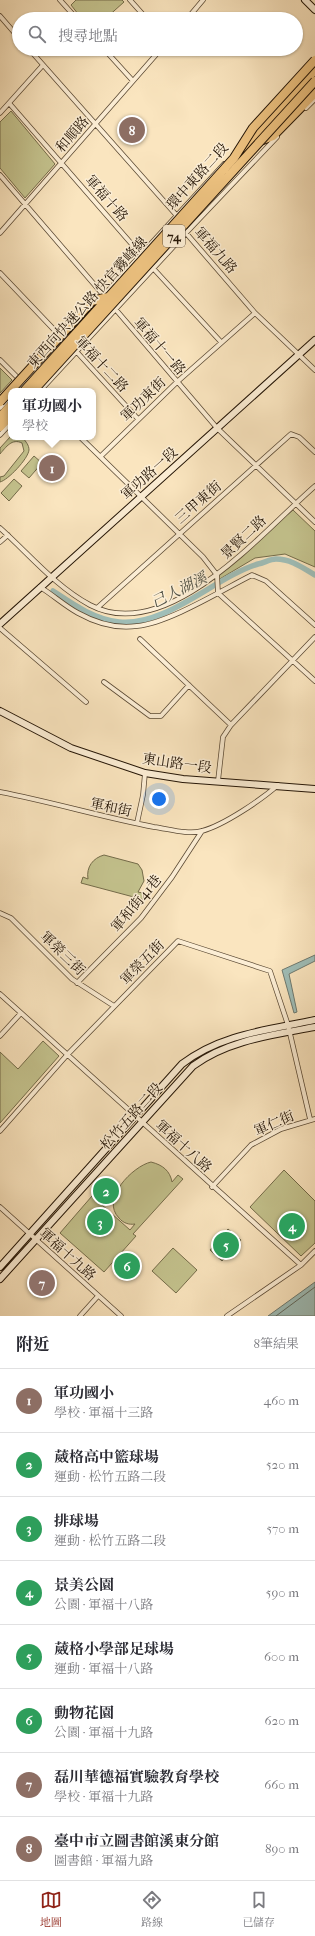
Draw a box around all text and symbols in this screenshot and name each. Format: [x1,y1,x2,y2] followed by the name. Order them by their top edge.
[12,12,303,56] search box
[26,23,48,45] icon: search
[58,27,118,45] text: 搜尋地點
[52,113,93,156] street label: 和順路
[119,115,145,145] pin: 8
[163,139,232,213] street label: 環中東路二段
[82,172,131,225] street label: 軍福十路
[191,224,240,277] street label: 軍福九路
[163,225,185,247] road number: 74
[24,233,151,372] street label: 東西向快速公路 快官霧峰線
[130,314,189,378] street label: 軍福十一路
[72,333,132,396] street label: 軍福十二路
[117,374,169,425] street label: 軍功東街
[8,388,96,440] popup
[22,397,82,415] text: 軍功國小
[22,418,48,433] text: 學校
[118,444,181,503] street label: 軍功路一段
[39,453,65,483] pin: 1
[172,478,225,527] street label: 三甲東街
[217,512,270,563] street label: 景賢二路
[148,567,212,612] water label: 己人湖溪
[141,750,213,777] street label: 東山路一段
[149,789,169,809] your location
[89,795,133,820] street label: 軍和街
[108,871,165,935] street label: 軍和街41巷
[37,928,89,979] street label: 軍榮三街
[117,936,168,988] street label: 軍榮五街
[97,1079,166,1153] street label: 松竹五路二段
[252,1107,297,1140] street label: 軍仁街
[152,1117,215,1176] street label: 軍福十八路
[93,1176,119,1206] pin: 2
[87,1207,113,1237] pin: 3
[279,1211,305,1241] pin: 4
[36,1225,99,1284] street label: 軍福十九路
[213,1230,239,1260] pin: 5
[114,1251,140,1281] pin: 6
[29,1268,55,1298] pin: 7
[16,1334,50,1354] text: 附近
[253,1336,299,1351] text: 8筆結果
[54,1384,114,1402] text: 軍功國小
[27,1393,31,1408] text: 1
[264,1393,299,1408] text: 460 m
[54,1405,153,1420] text: 學校 · 軍福十三路
[54,1448,159,1466] text: 葳格高中籃球場
[26,1457,32,1472] text: 2
[266,1457,299,1472] text: 520 m
[54,1469,166,1484] text: 運動 · 松竹五路二段
[54,1512,99,1530] text: 排球場
[26,1521,32,1536] text: 3
[266,1521,299,1536] text: 570 m
[54,1533,166,1548] text: 運動 · 松竹五路二段
[54,1576,114,1594] text: 景美公園
[25,1585,33,1600] text: 4
[266,1585,299,1600] text: 590 m
[54,1597,153,1612] text: 公園 · 軍福十八路
[54,1640,174,1658] text: 葳格小學部足球場
[26,1649,32,1664] text: 5
[264,1649,299,1664] text: 600 m
[54,1661,153,1676] text: 運動 · 軍福十八路
[54,1704,114,1722] text: 動物花園
[25,1713,33,1728] text: 6
[265,1713,299,1728] text: 620 m
[54,1725,153,1740] text: 公園 · 軍福十九路
[54,1768,219,1786] text: 磊川華德福實驗教育學校
[26,1777,32,1792] text: 7
[264,1777,299,1792] text: 660 m
[54,1789,153,1804] text: 學校 · 軍福十九路
[54,1832,219,1850] text: 臺中市立圖書館溪東分館
[26,1841,32,1856] text: 8
[265,1841,299,1856] text: 890 m
[54,1853,153,1868] text: 圖書館 · 軍福九路
[40,1889,62,1929] tab: 地圖
[141,1889,163,1929] tab: 路線
[242,1889,275,1929] tab: 已儲存

